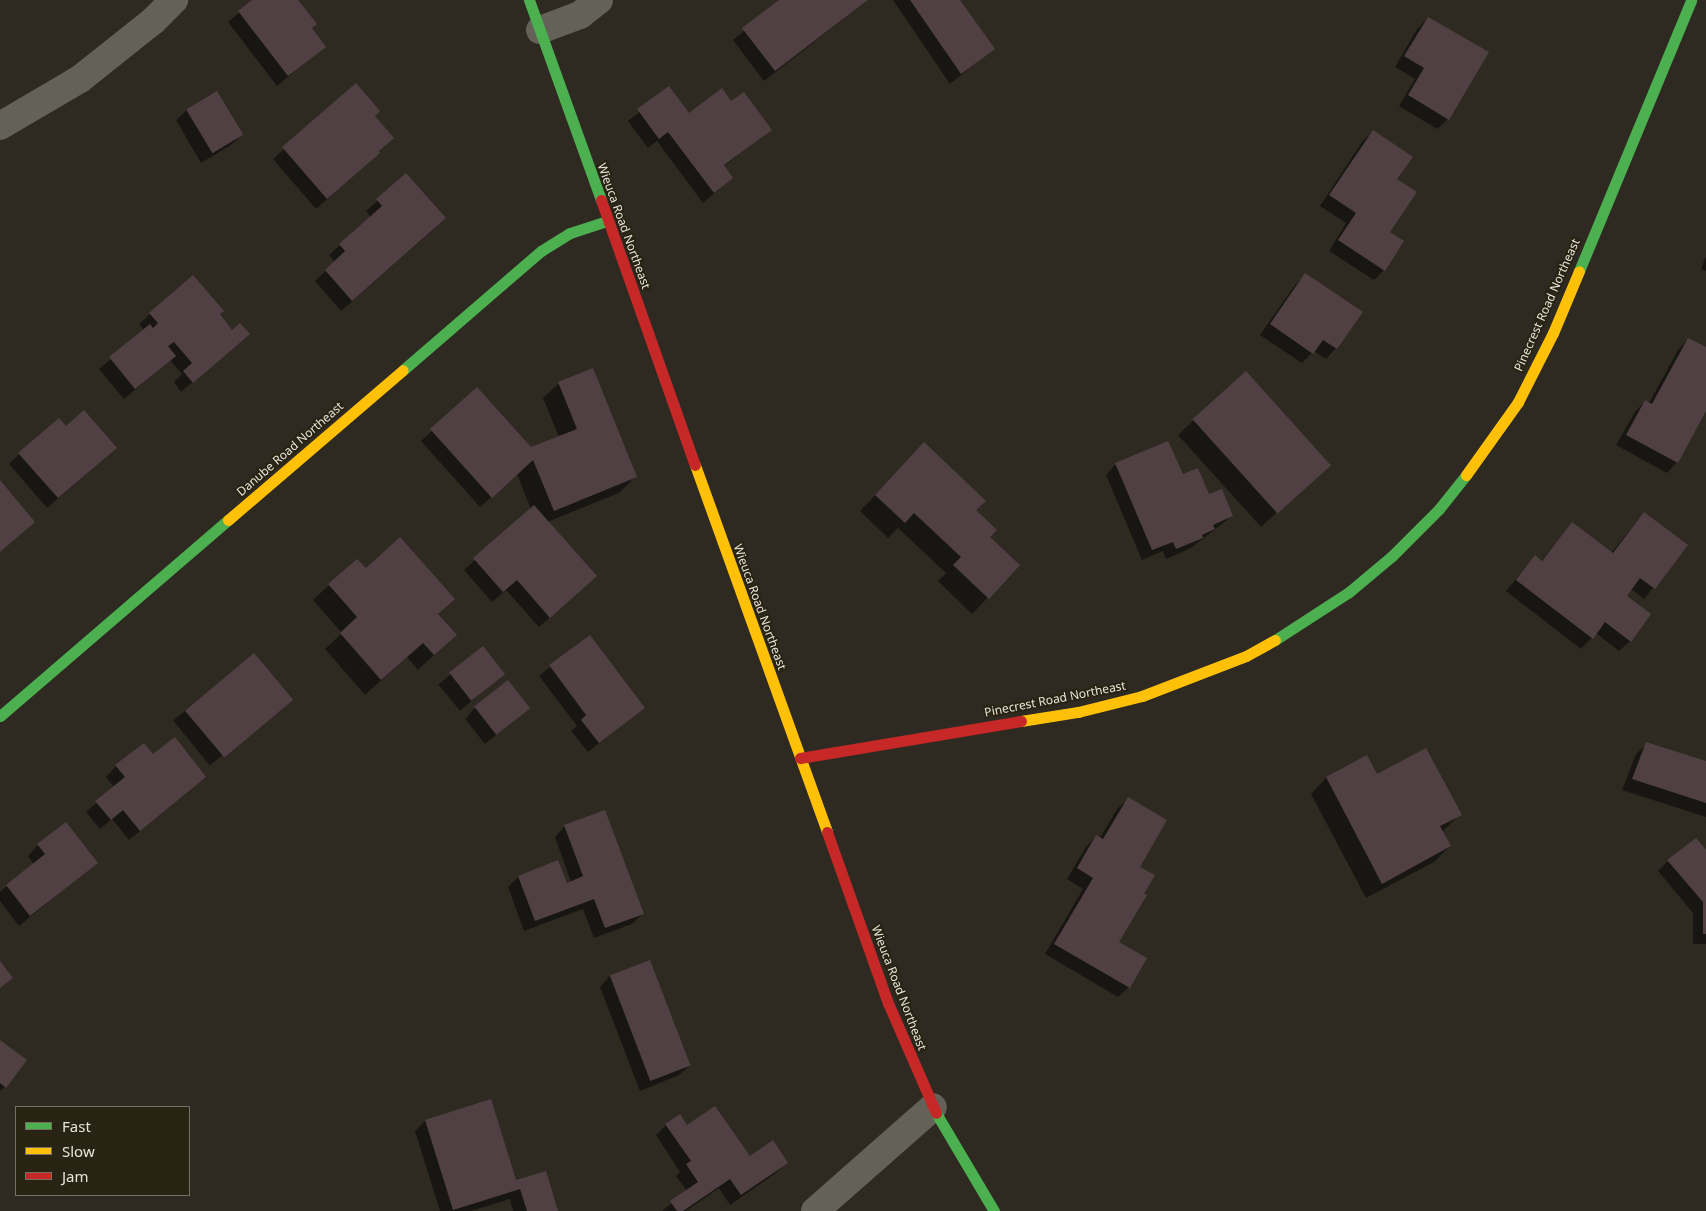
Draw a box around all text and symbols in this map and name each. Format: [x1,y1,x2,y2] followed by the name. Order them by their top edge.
[595,161,653,291] street label: Wieuca Road Northeast
[1511,236,1583,374] street label: Pinecrest Road Northeast
[234,399,346,499] street label: Danube Road Northeast
[731,542,789,672] street label: Wieuca Road Northeast
[983,678,1127,720] street label: Pinecrest Road Northeast
[869,923,929,1053] street label: Wieuca Road Northeast
[15,1106,190,1196] legend
[62,1116,91,1136] text: Fast
[62,1141,95,1161] text: Slow
[62,1166,89,1186] text: Jam

